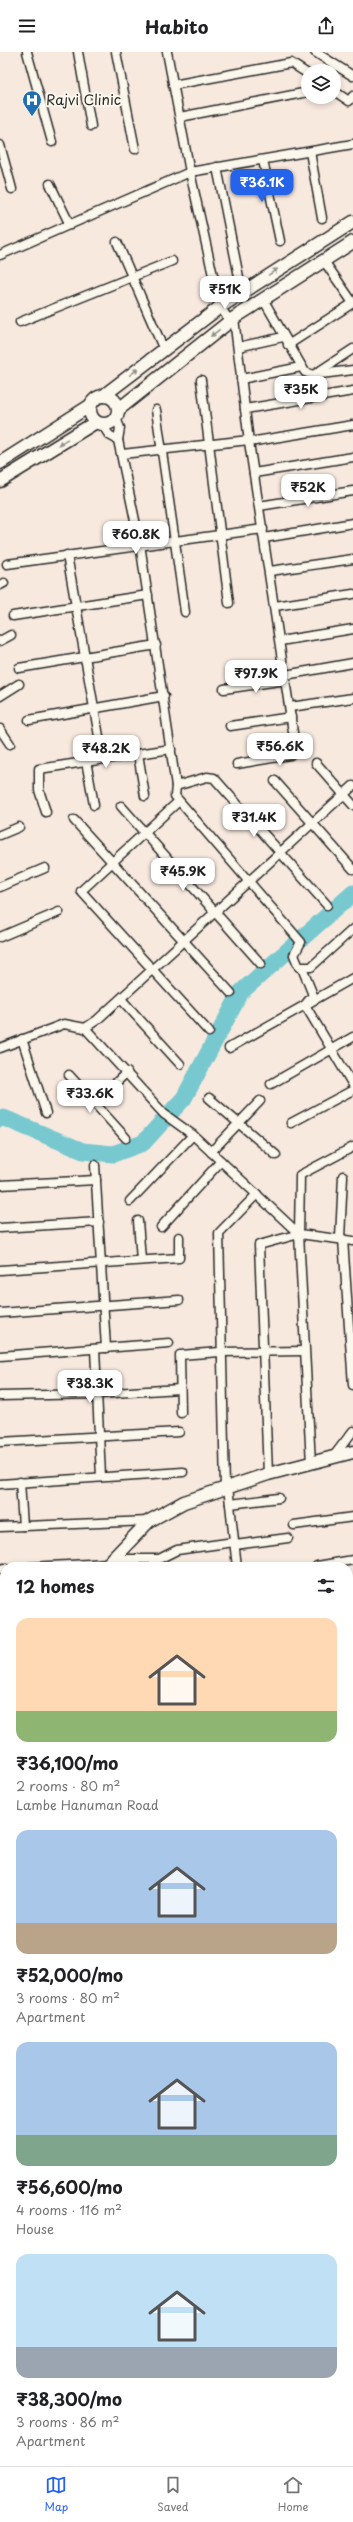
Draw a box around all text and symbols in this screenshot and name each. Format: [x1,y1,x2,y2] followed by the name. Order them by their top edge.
[145,13,208,40] text: Habito
[16,15,38,37] icon: menu
[315,15,337,37] icon: share
[301,64,341,104] map controls
[301,64,341,104] button: layers
[21,89,43,117] hospital icon: Rajvi Clinic
[46,89,121,110] place label: Rajvi Clinic
[229,169,295,203] pin: ₹36.1K
[239,172,285,191] text: ₹36.1K
[268,268,279,276] one-way arrow
[201,276,249,310] pin: ₹51K
[209,279,241,298] text: ₹51K
[210,328,221,337] one-way arrow
[129,369,139,377] one-way arrow
[277,376,325,410] pin: ₹35K
[283,379,319,398] text: ₹35K
[57,439,69,446] one-way arrow
[284,474,332,508] pin: ₹52K
[290,477,326,496] text: ₹52K
[103,521,169,555] pin: ₹60.8K
[112,524,160,543] text: ₹60.8K
[223,660,289,694] pin: ₹97.9K
[234,663,278,682] text: ₹97.9K
[247,733,313,767] pin: ₹56.6K
[73,735,139,769] pin: ₹48.2K
[256,736,304,755] text: ₹56.6K
[82,738,130,757] text: ₹48.2K
[221,804,287,838] pin: ₹31.4K
[232,807,277,826] text: ₹31.4K
[150,858,216,892] pin: ₹45.9K
[160,861,206,880] text: ₹45.9K
[57,1080,123,1114] pin: ₹33.6K
[66,1083,114,1102] text: ₹33.6K
[57,1370,123,1404] pin: ₹38.3K
[66,1373,114,1392] text: ₹38.3K
[16,1573,94,1599] text: 12 homes
[315,1575,337,1597] icon: filters
[141,1644,213,1716] icon: home
[16,1750,118,1776] text: ₹36,100/mo
[16,1776,121,1795] text: 2 rooms · 80 m²
[16,1795,159,1814] text: Lambe Hanuman Road
[141,1856,213,1928] icon: home
[16,1962,123,1988] text: ₹52,000/mo
[16,1988,120,2007] text: 3 rooms · 80 m²
[16,2007,85,2026] text: Apartment
[141,2068,213,2140] icon: home
[16,2174,122,2200] text: ₹56,600/mo
[16,2200,122,2219] text: 4 rooms · 116 m²
[16,2219,54,2238] text: House
[141,2280,213,2352] icon: home
[16,2386,122,2412] text: ₹38,300/mo
[16,2412,119,2431] text: 3 rooms · 86 m²
[16,2431,85,2450] text: Apartment
[45,2474,68,2515] tab: Map
[157,2474,189,2515] tab: Saved
[278,2474,308,2515] tab: Home

